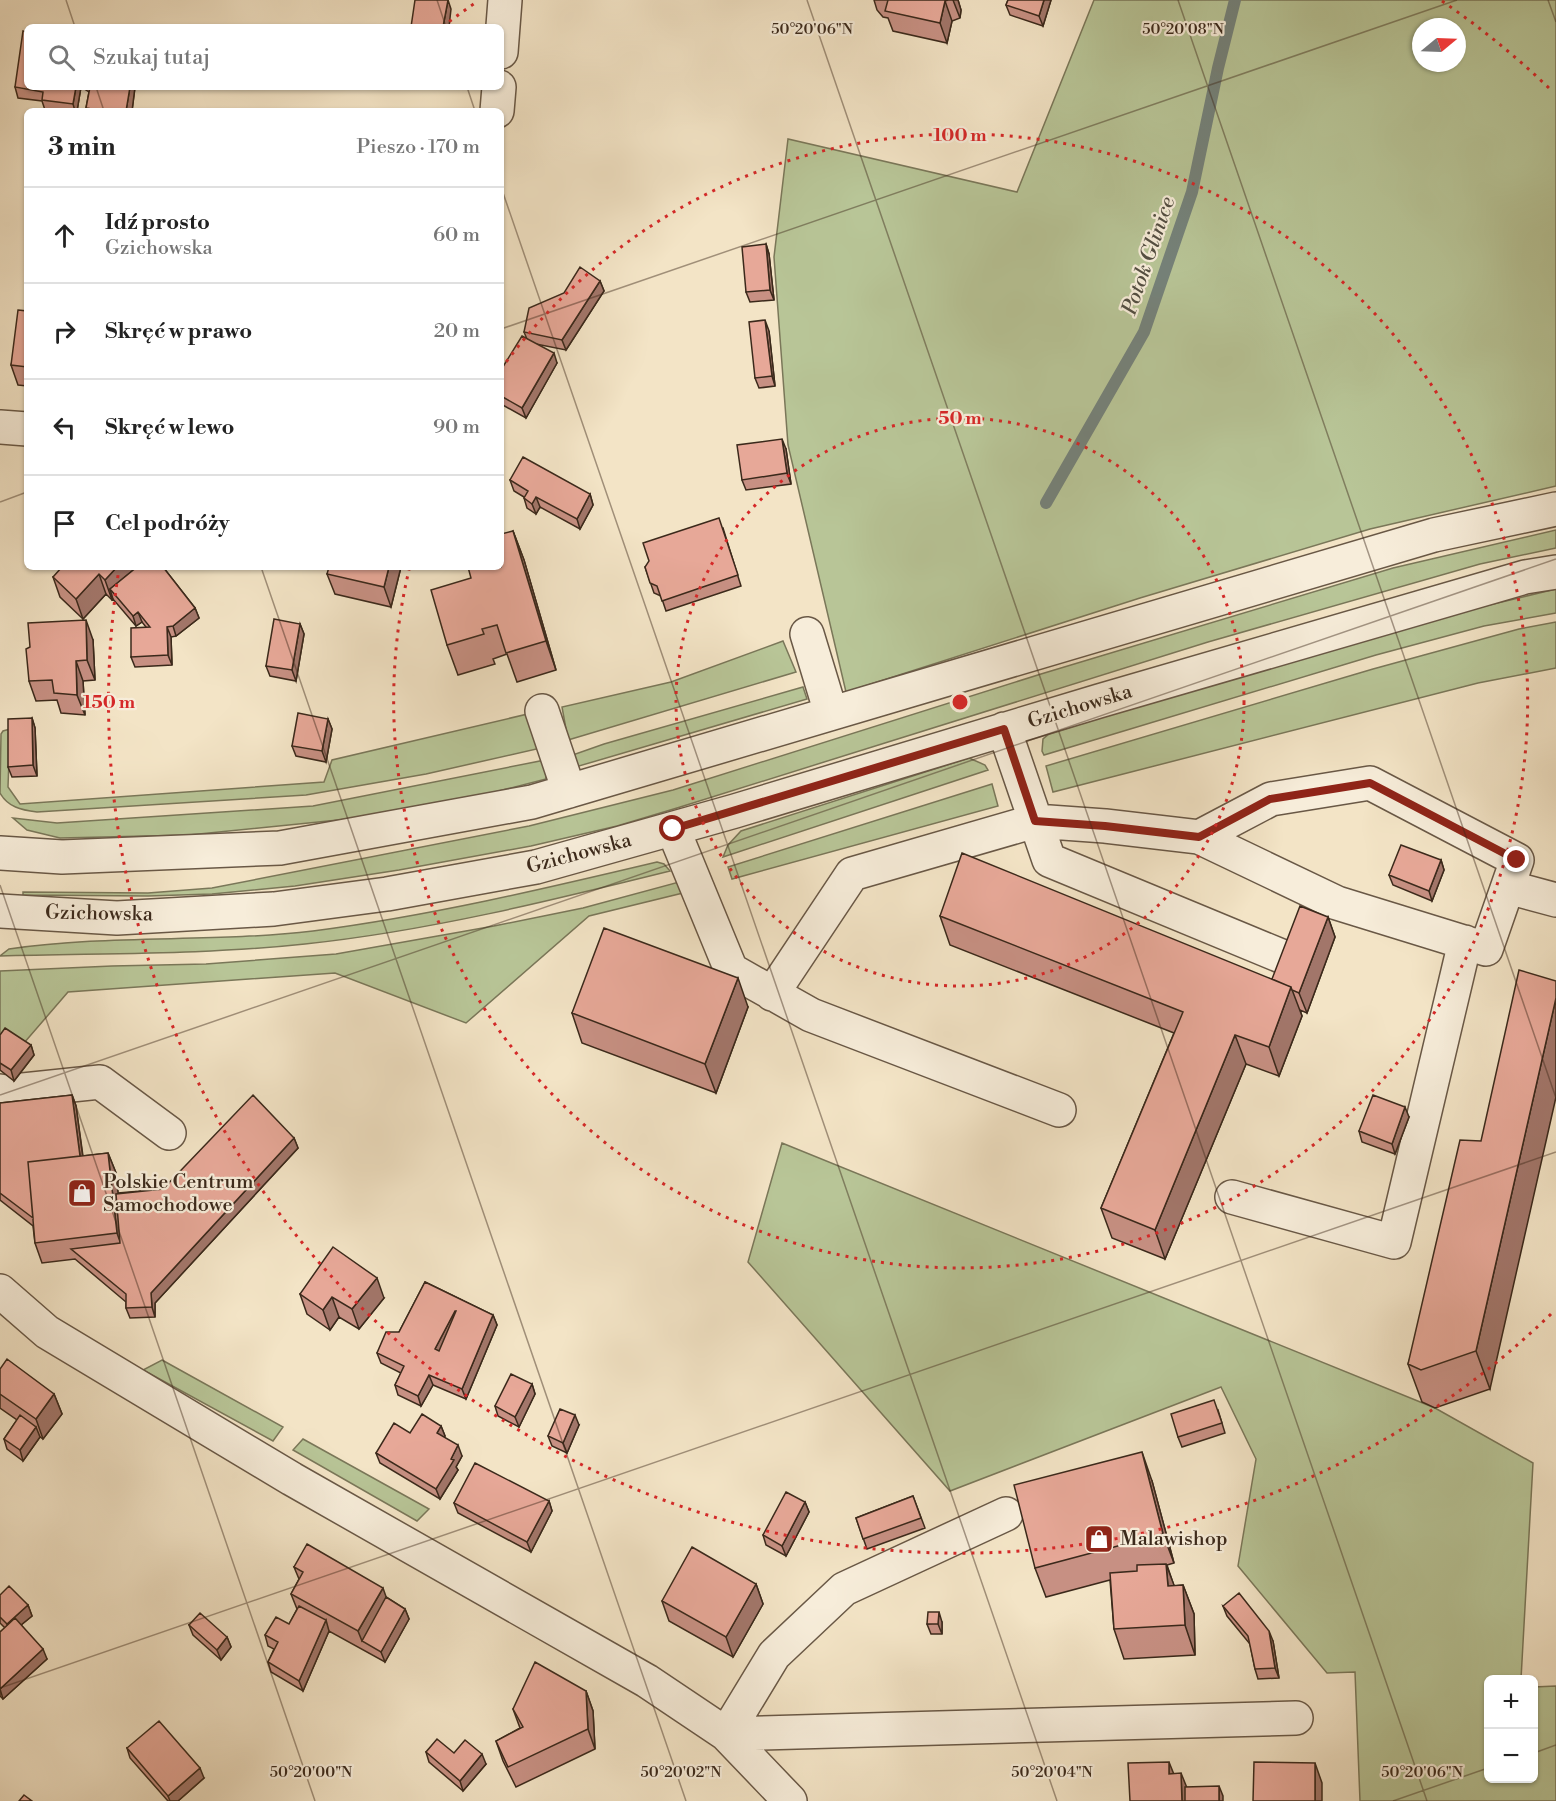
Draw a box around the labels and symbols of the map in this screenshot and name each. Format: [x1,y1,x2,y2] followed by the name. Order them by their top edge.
[1412,18,1466,72] north arrow
[771,20,853,39] text: 50°20'06"N
[1142,20,1224,39] text: 50°20'08"N
[933,124,987,147] text: 100 m
[1116,193,1181,319] water label: Potok Glinice
[938,407,982,430] text: 50 m
[1025,679,1136,735] street label: Gzichowska
[83,691,136,714] text: 150 m
[950,692,970,712] centre of rings
[659,815,685,841] route start
[524,828,635,880] street label: Gzichowska
[1503,846,1529,872] route end
[45,901,154,927] street label: Gzichowska
[103,1170,254,1218] place label: Polskie Centrum Samochodowe
[66,1177,98,1209] shop icon: Polskie Centrum Samochodowe
[1083,1523,1115,1555] shop icon: Malawishop
[1120,1527,1228,1552] place label: Malawishop
[270,1763,352,1782] text: 50°20'00"N
[641,1763,721,1782] text: 50°20'02"N
[1011,1763,1093,1782] text: 50°20'04"N
[1381,1763,1463,1782] text: 50°20'06"N

